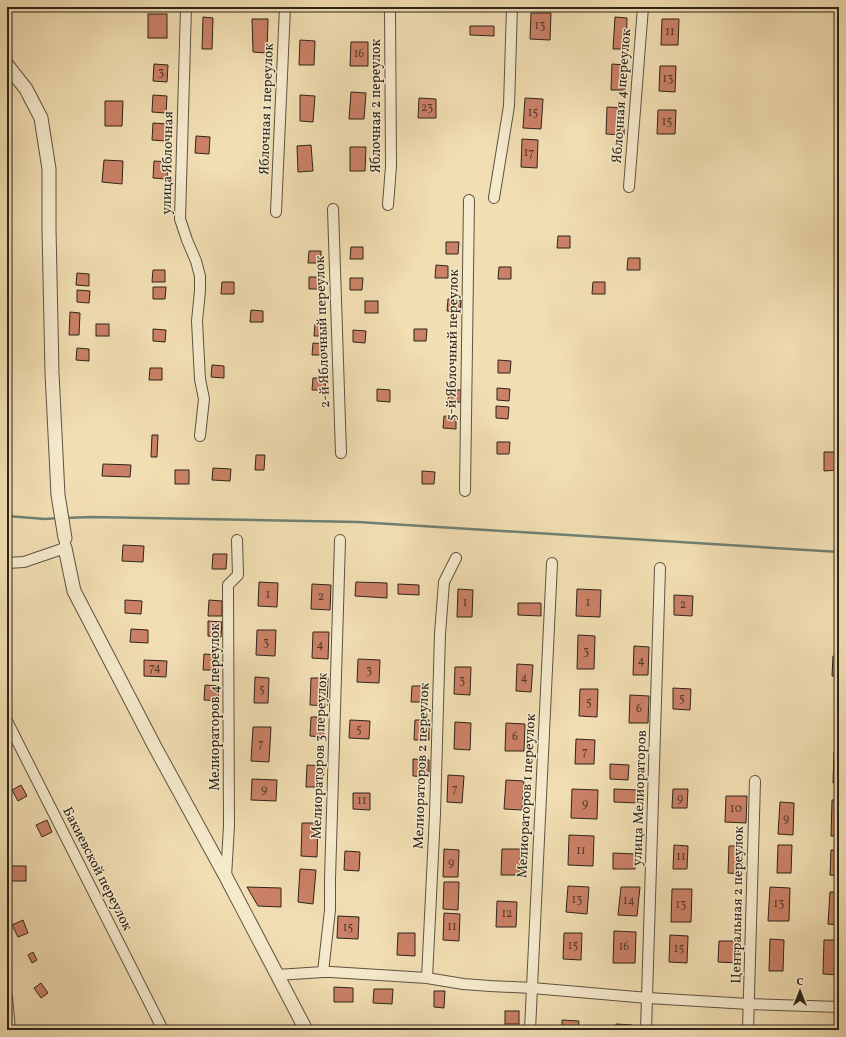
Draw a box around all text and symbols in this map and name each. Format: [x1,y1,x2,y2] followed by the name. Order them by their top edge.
[535,18,545,34] house number: 13
[665,24,675,40] house number: 11
[608,28,636,164] street label: Яблочная 4 переулок
[367,38,386,173] street label: Яблочная 2 переулок
[255,42,279,175] street label: Яблочная 1 переулок
[354,46,364,62] house number: 16
[158,65,164,81] house number: 3
[663,71,673,87] house number: 13
[421,100,433,116] house number: 23
[528,105,538,121] house number: 15
[158,111,178,215] street label: улица Яблочная
[662,114,672,130] house number: 15
[524,145,534,161] house number: 17
[311,255,335,409] street label: 2-й Яблочный переулок
[442,268,464,421] street label: 5-й Яблочный переулок
[266,587,270,603] house number: 1
[318,589,324,605] house number: 2
[463,595,467,611] house number: 1
[586,595,590,611] house number: 1
[680,597,686,613] house number: 2
[206,623,225,791] street label: Мелиораторов 4 переулок
[263,635,269,651] house number: 3
[316,637,324,653] house number: 4
[583,644,589,660] house number: 3
[637,653,645,669] house number: 4
[149,660,161,676] house number: 74
[366,663,372,679] house number: 3
[520,670,528,686] house number: 4
[308,672,332,839] street label: Мелиораторов 3 переулок
[459,673,465,689] house number: 3
[259,682,265,698] house number: 5
[410,682,434,850] street label: Мелиораторов 2 переулок
[679,691,685,707] house number: 5
[586,695,592,711] house number: 5
[636,701,642,717] house number: 6
[513,713,541,879] street label: Мелиораторов 1 переулок
[356,722,362,738] house number: 5
[512,729,518,745] house number: 6
[628,730,652,866] street label: улица Мелиораторов
[258,736,264,752] house number: 7
[582,744,588,760] house number: 7
[452,781,458,797] house number: 7
[261,782,267,798] house number: 9
[677,791,683,807] house number: 9
[357,793,367,809] house number: 11
[582,796,588,812] house number: 9
[730,801,742,817] house number: 10
[58,804,137,935] street label: Бакиевской переулок
[783,811,789,827] house number: 9
[727,826,749,984] street label: Центральная 2 переулок
[576,843,586,859] house number: 11
[676,849,686,865] house number: 11
[448,855,454,871] house number: 9
[572,892,582,908] house number: 13
[623,893,635,909] house number: 14
[774,896,784,912] house number: 13
[676,897,686,913] house number: 13
[501,906,513,922] house number: 12
[447,919,457,935] house number: 11
[343,920,353,936] house number: 15
[568,938,578,954] house number: 15
[619,939,629,955] house number: 16
[674,941,684,957] house number: 15
[780,971,820,1011] north arrow
[796,975,804,990] text: С

